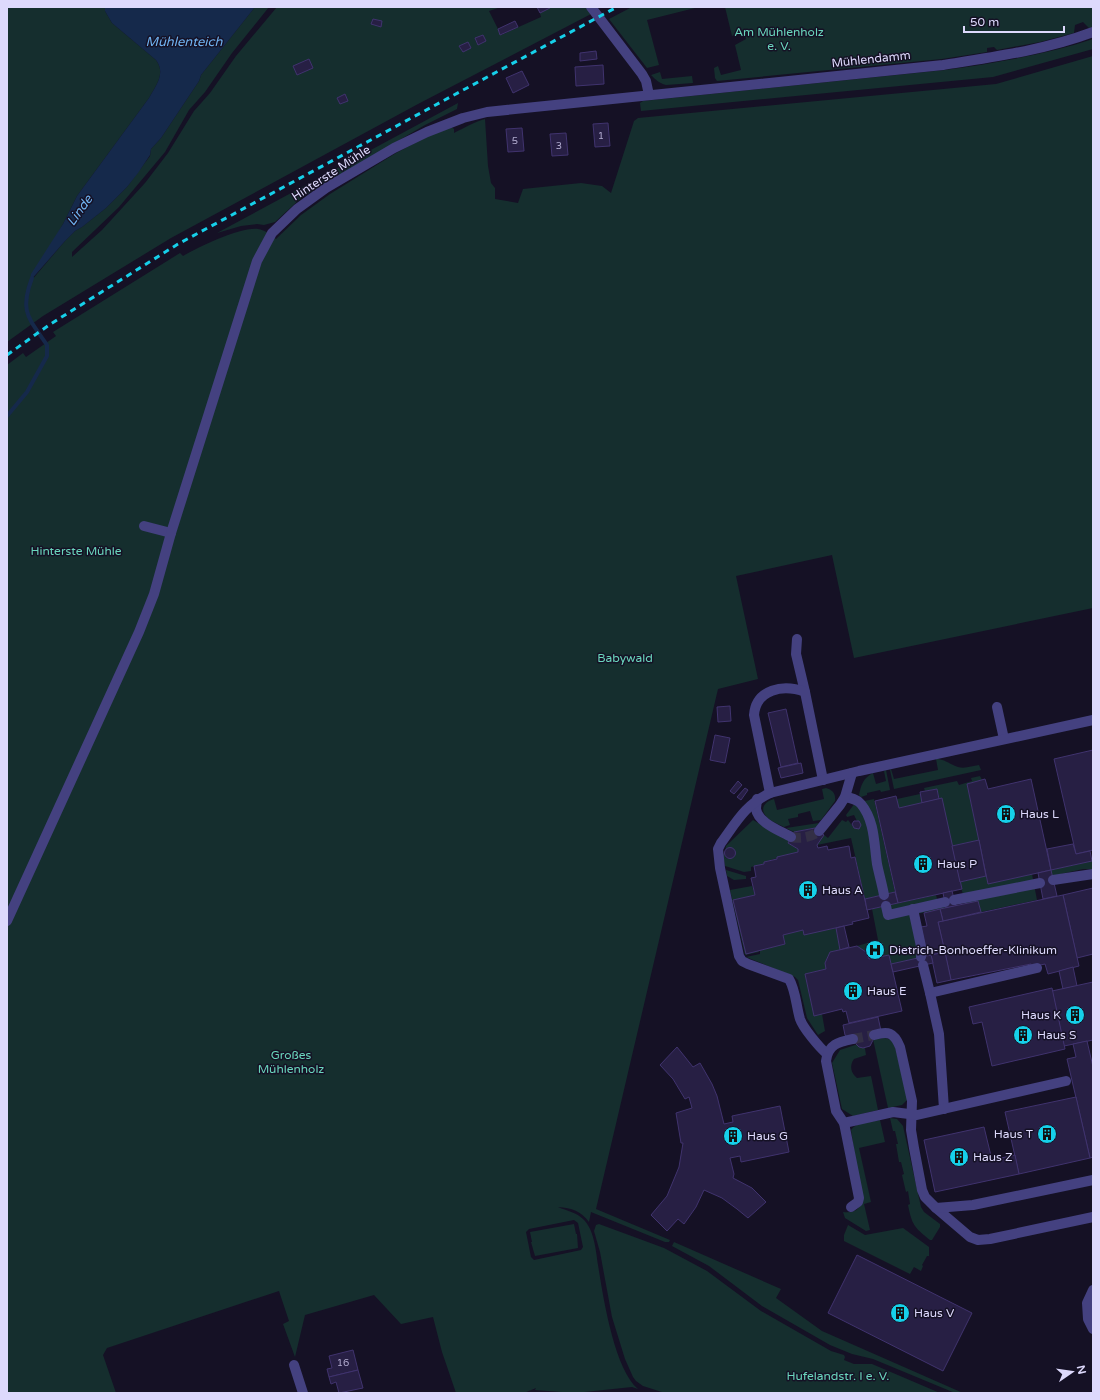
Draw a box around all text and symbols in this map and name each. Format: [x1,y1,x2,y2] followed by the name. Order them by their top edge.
[964,8,1064,34] scale bar
[970,15,999,29] text: 50 m
[734,25,824,53] park label: Am Mühlenholz e. V.
[146,34,224,50] water label: Mühlenteich
[831,48,911,70] street label: Mühlendamm
[598,130,604,142] house number: 1
[512,135,518,147] house number: 5
[556,140,562,152] house number: 3
[289,142,373,204] street label: Hinterste Mühle
[63,191,97,229] water label: Linde
[31,544,122,558] park label: Hinterste Mühle
[597,651,653,665] park label: Babywald
[995,803,1017,825] building icon: Haus L
[1020,807,1059,821] place label: Haus L
[912,853,934,875] building icon: Haus P
[937,857,977,871] place label: Haus P
[797,879,819,901] building icon: Haus A
[822,883,863,897] place label: Haus A
[864,939,886,961] hospital icon: Dietrich-Bonhoeffer-Klinikum
[889,943,1057,957] place label: Dietrich-Bonhoeffer-Klinikum
[842,980,864,1002] building icon: Haus E
[867,984,907,998] place label: Haus E
[1064,1004,1086,1026] building icon: Haus K
[1021,1008,1061,1022] place label: Haus K
[1012,1024,1034,1046] building icon: Haus S
[1037,1028,1076,1042] place label: Haus S
[258,1048,324,1076] park label: Großes Mühlenholz
[1036,1123,1058,1145] building icon: Haus T
[722,1125,744,1147] building icon: Haus G
[994,1127,1034,1141] place label: Haus T
[747,1129,788,1143] place label: Haus G
[948,1146,970,1168] building icon: Haus Z
[973,1150,1013,1164] place label: Haus Z
[889,1302,911,1324] building icon: Haus V
[914,1306,955,1320] place label: Haus V
[1052,1352,1092,1392] north arrow
[337,1357,349,1369] house number: 16
[1074,1364,1089,1376] text: N
[787,1369,889,1383] park label: Hufelandstr. I e. V.

